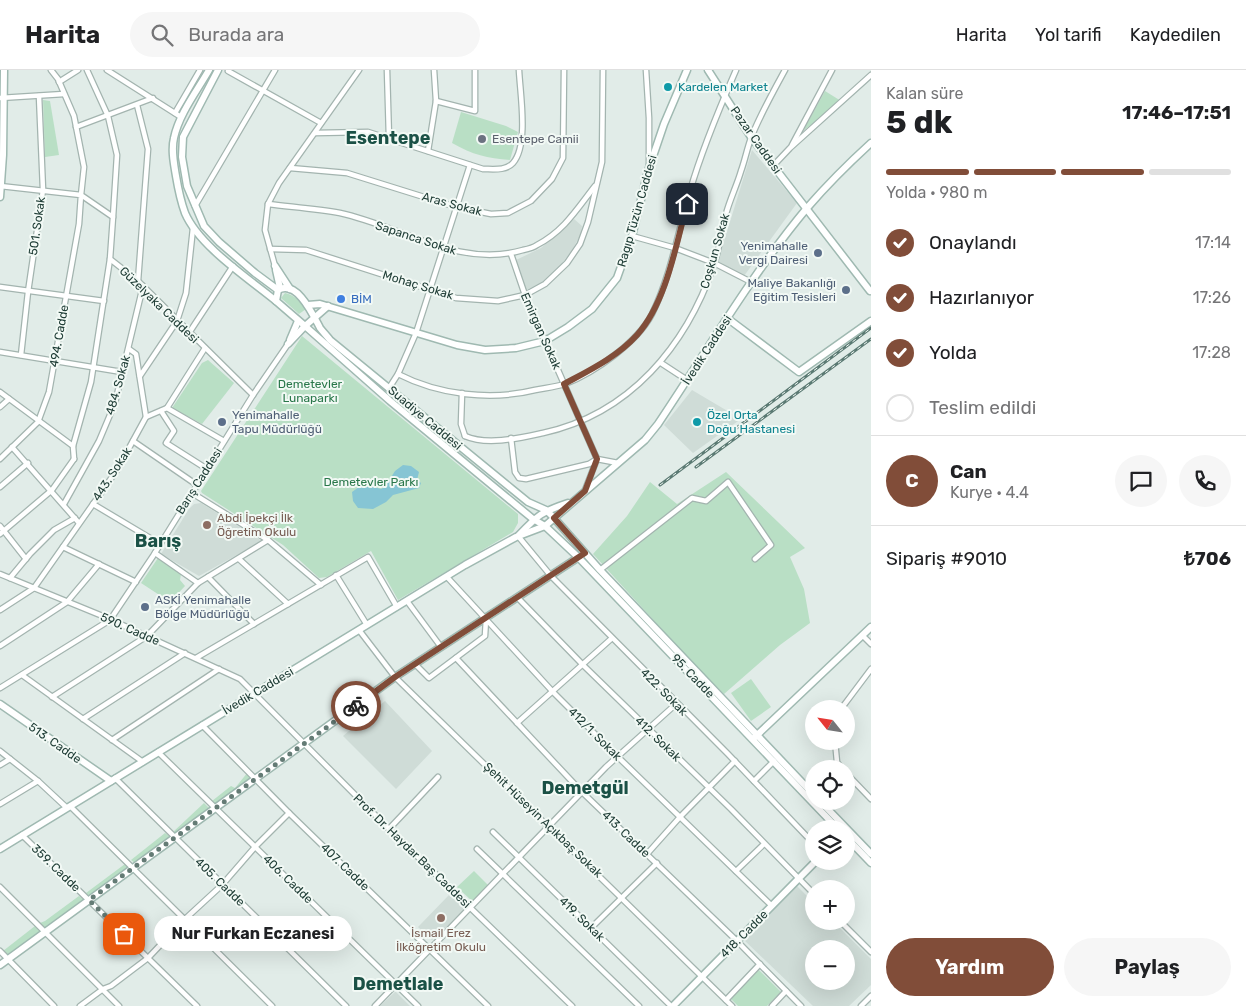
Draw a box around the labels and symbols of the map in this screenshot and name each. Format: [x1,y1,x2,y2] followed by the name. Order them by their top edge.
[678,80,768,94] place label: Kardelen Market
[662,81,674,93] marker: Kardelen Market
[728,104,784,176] street label: Pazar Caddesi
[346,127,431,149] district label: Esentepe
[492,132,579,146] place label: Esentepe Camii
[476,133,488,145] marker: Esentepe Camii
[614,153,660,269] street label: Ragıp Tüzün Caddesi
[666,183,708,225] pin
[421,189,484,219] street label: Aras Sokak
[26,195,48,256] street label: 501. Sokak
[698,211,733,290] street label: Coşkun Sokak
[374,218,459,258] street label: Sapanca Sokak
[739,239,808,267] place label: Yenimahalle Vergi Dairesi
[812,247,824,259] marker: Yenimahalle Vergi Dairesi
[117,264,201,346] street label: Güzelyaka Caddesi
[381,268,456,303] street label: Mohaç Sokak
[747,276,836,304] place label: Maliye Bakanlığı Eğitim Tesisleri
[840,284,852,296] marker: Maliye Bakanlığı Eğitim Tesisleri
[518,290,565,372] street label: Emirgan Sokak
[351,292,372,306] place label: BİM
[335,293,347,305] marker: BİM
[47,303,71,368] street label: 494. Cadde
[679,313,735,387] street label: İvedik Caddesi
[103,353,133,417] street label: 484. Sokak
[278,377,343,405] park label: Demetevler Lunaparkı
[385,383,465,453] street label: Suadiye Caddesi
[232,408,322,436] place label: Yenimahalle Tapu Müdürlüğü
[707,408,795,436] place label: Özel Orta Doğu Hastanesi
[216,416,228,428] marker: Yenimahalle Tapu Müdürlüğü
[691,416,703,428] marker: Özel Orta Doğu Hastanesi
[89,444,135,504] street label: 443. Sokak
[173,445,225,517] street label: Barış Caddesi
[324,475,419,489] park label: Demetevler Parkı
[217,511,296,539] place label: Abdi İpekçi İlk Öğretim Okulu
[201,519,213,531] marker: Abdi İpekçi İlk Öğretim Okulu
[135,530,181,552] district label: Barış
[155,593,251,621] place label: ASKİ Yenimahalle Bölge Müdürlüğü
[139,601,151,613] marker: ASKİ Yenimahalle Bölge Müdürlüğü
[98,610,162,648] street label: 590. Cadde
[669,651,718,701] street label: 95. Cadde
[220,664,296,718] street label: İvedik Caddesi
[638,666,691,719] street label: 422. Sokak
[331,681,381,731] courier
[805,700,855,750] north arrow
[565,704,625,764] street label: 412/1. Sokak
[632,714,685,765] street label: 412. Sokak
[26,720,84,766] street label: 513. Cadde
[481,760,606,881] street label: Şehit Hüseyin Açıkbaş Sokak
[541,777,629,799] district label: Demetgül
[350,791,474,911] street label: Prof. Dr. Haydar Baş Caddesi
[599,808,653,860] street label: 413. Cadde
[318,840,372,894] street label: 407. Cadde
[29,841,83,895] street label: 359. Cadde
[260,852,316,906] street label: 406. Cadde
[192,855,248,909] street label: 405. Cadde
[556,894,608,945] street label: 419. Sokak
[717,907,771,961] street label: 418. Cadde
[435,912,447,924] marker: İsmail Erez İlköğretim Okulu
[103,913,145,955] pin
[154,916,352,952] callout: Nur Furkan Eczanesi
[396,926,486,954] place label: İsmail Erez İlköğretim Okulu
[353,973,444,995] district label: Demetlale

